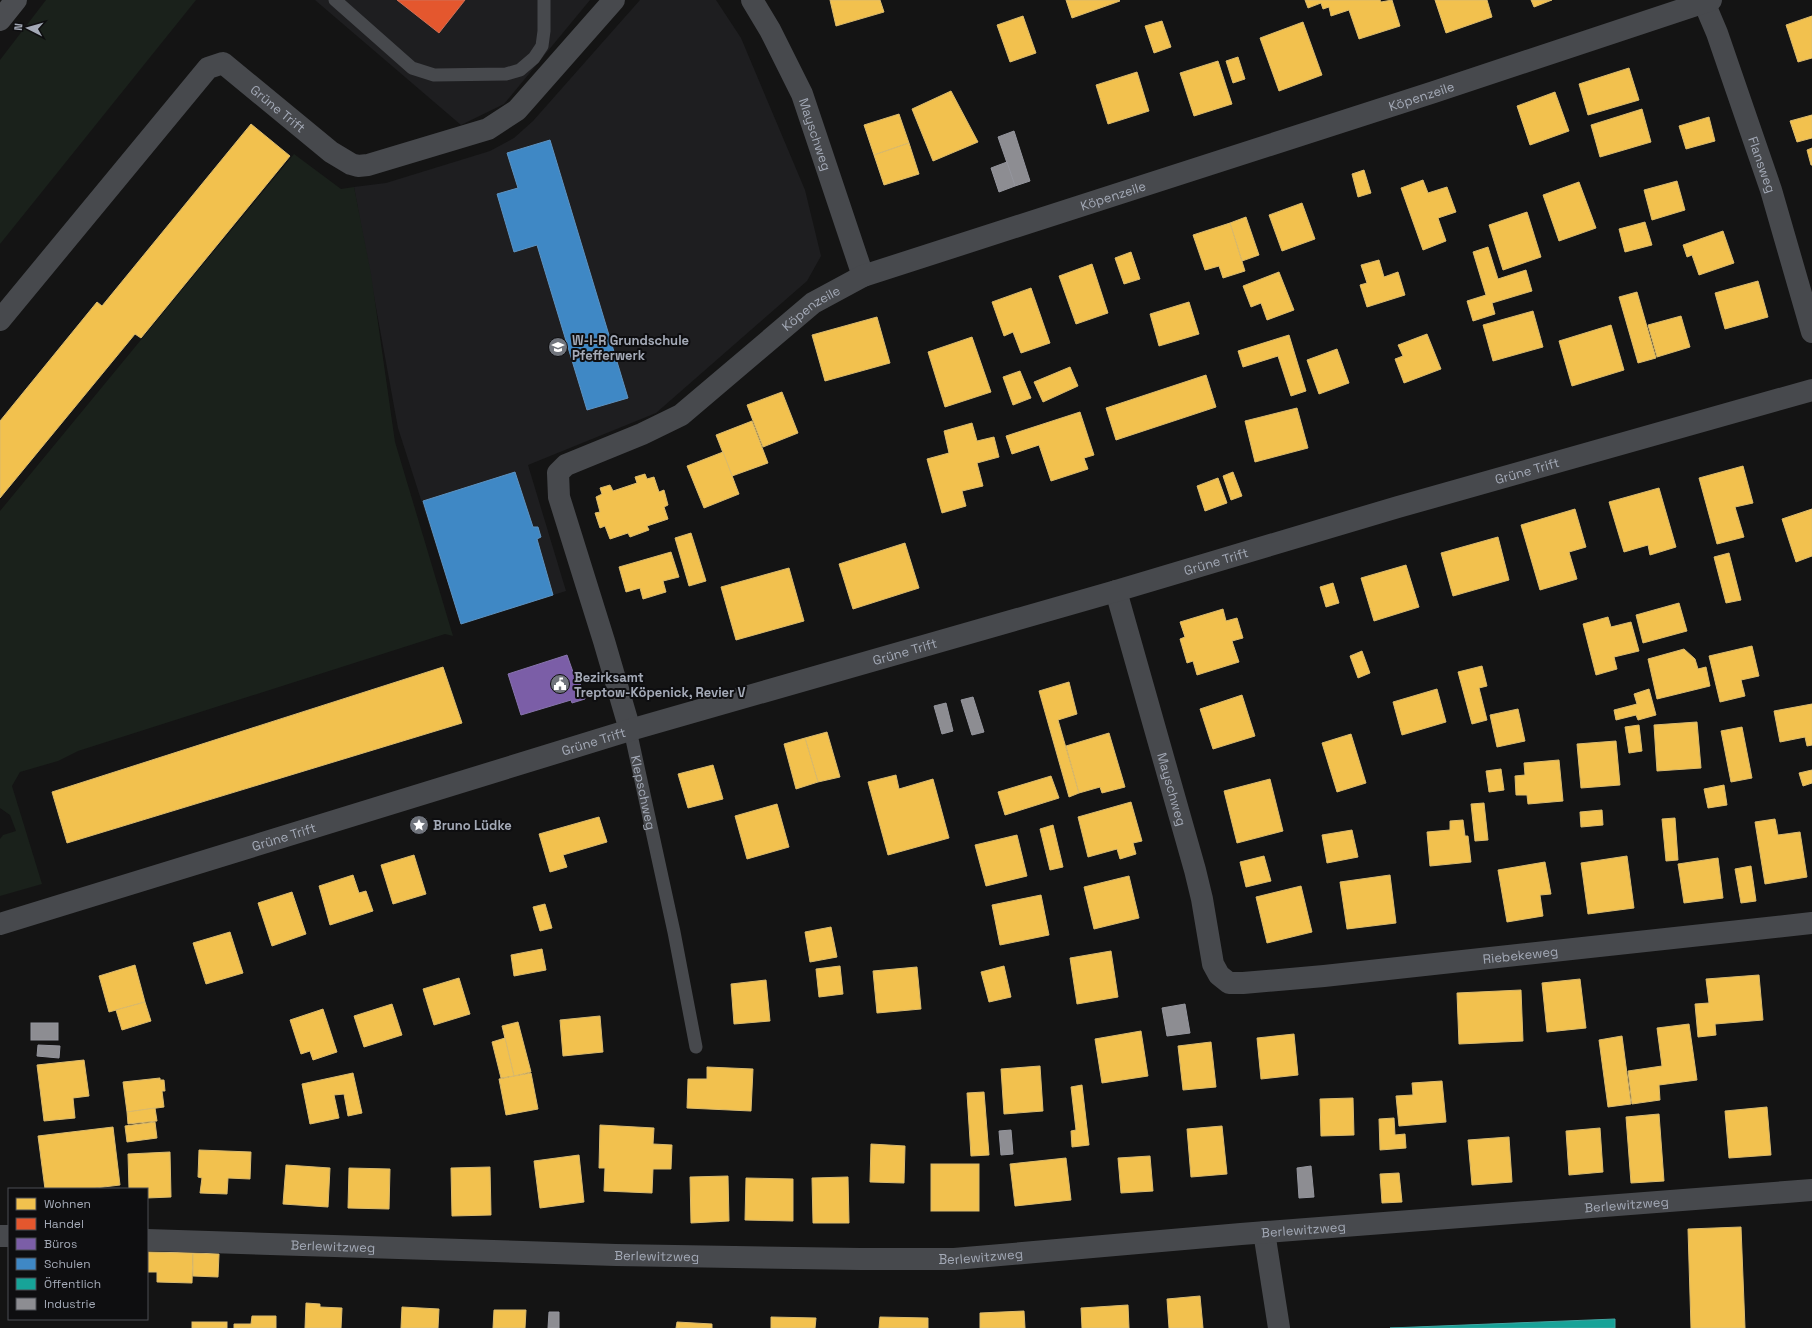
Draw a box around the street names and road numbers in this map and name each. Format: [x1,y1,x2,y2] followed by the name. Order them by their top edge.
[1386,77,1456,115] street label: Köpenzeile
[247,81,309,136] street label: Grüne Trift
[795,96,836,173] street label: Mayschweg
[1745,134,1780,195] street label: Flansweg
[1078,177,1148,214] street label: Köpenzeile
[778,281,843,334] street label: Köpenzeile
[1493,453,1561,488] street label: Grüne Trift
[1182,544,1250,579] street label: Grüne Trift
[871,634,939,669] street label: Grüne Trift
[559,723,628,759] street label: Grüne Trift
[1154,751,1191,828] street label: Mayschweg
[627,754,660,832] street label: Klepschweg
[250,819,318,854] street label: Grüne Trift
[1482,942,1559,967] street label: Riebekeweg
[1584,1193,1669,1216] street label: Berlewitzweg
[1261,1217,1346,1241] street label: Berlewitzweg
[290,1236,376,1256] street label: Berlewitzweg
[938,1245,1024,1268] street label: Berlewitzweg
[614,1246,699,1265] street label: Berlewitzweg

